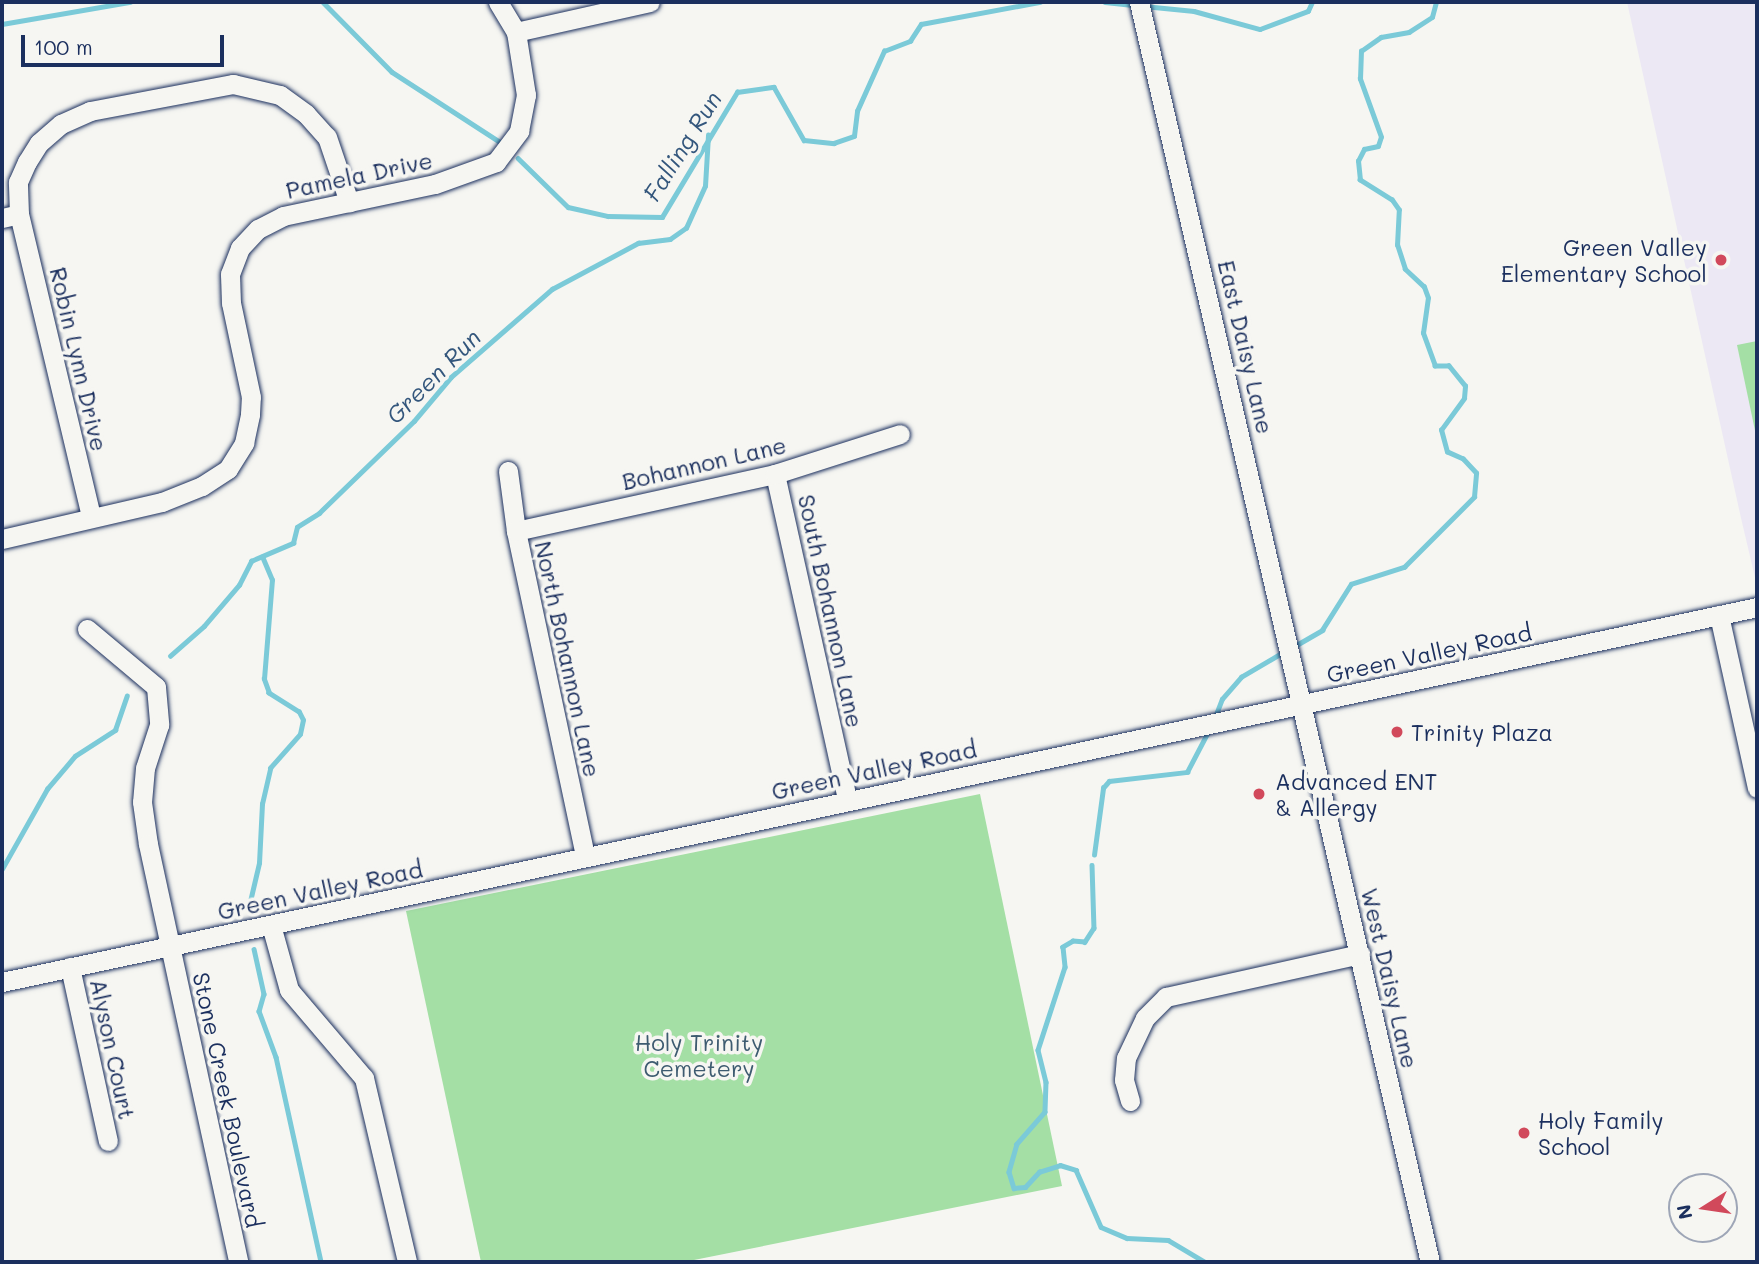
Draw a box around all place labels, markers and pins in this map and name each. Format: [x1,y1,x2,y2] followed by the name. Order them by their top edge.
[1501,233,1707,287] place label: Green Valley Elementary School
[1713,252,1729,268] marker: Green Valley Elementary School
[1411,718,1553,746] place label: Trinity Plaza
[1389,724,1405,740] marker: Trinity Plaza
[1275,767,1437,821] place label: Advanced ENT & Allergy
[1249,784,1269,804] marker: Advanced ENT & Allergy
[1538,1106,1664,1160] place label: Holy Family School
[1516,1125,1532,1141] marker: Holy Family School

